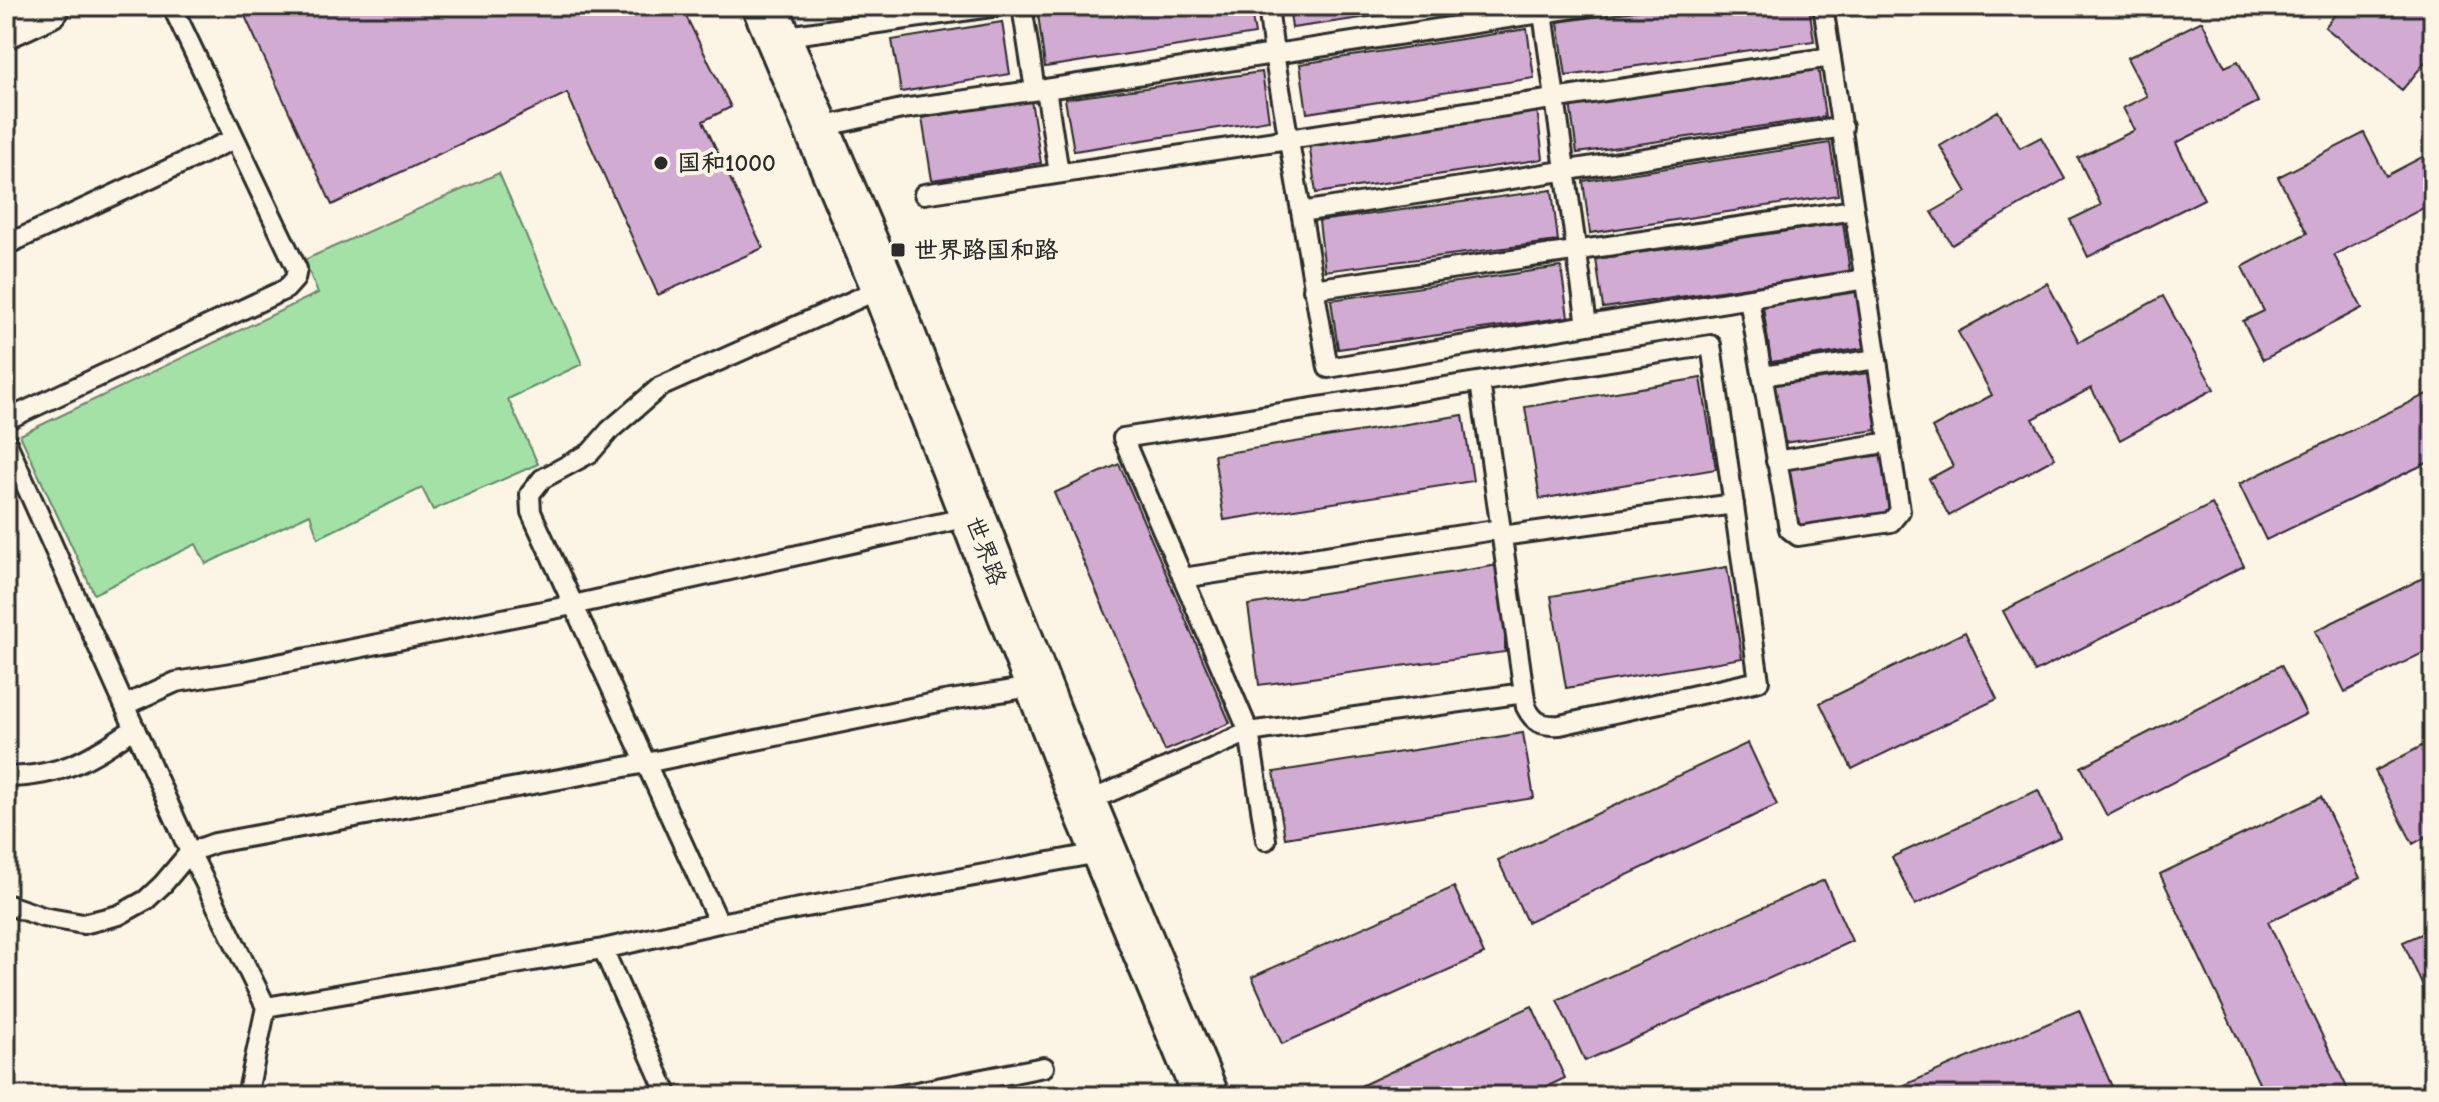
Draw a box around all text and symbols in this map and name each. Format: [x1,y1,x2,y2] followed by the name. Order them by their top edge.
[677,149,776,177] place label: 国和1000
[652,154,670,172] marker: 国和1000
[914,236,1059,264] place label: 世界路国和路
[889,241,907,259] marker: 世界路国和路
[960,512,1012,590] street label: 世界路

